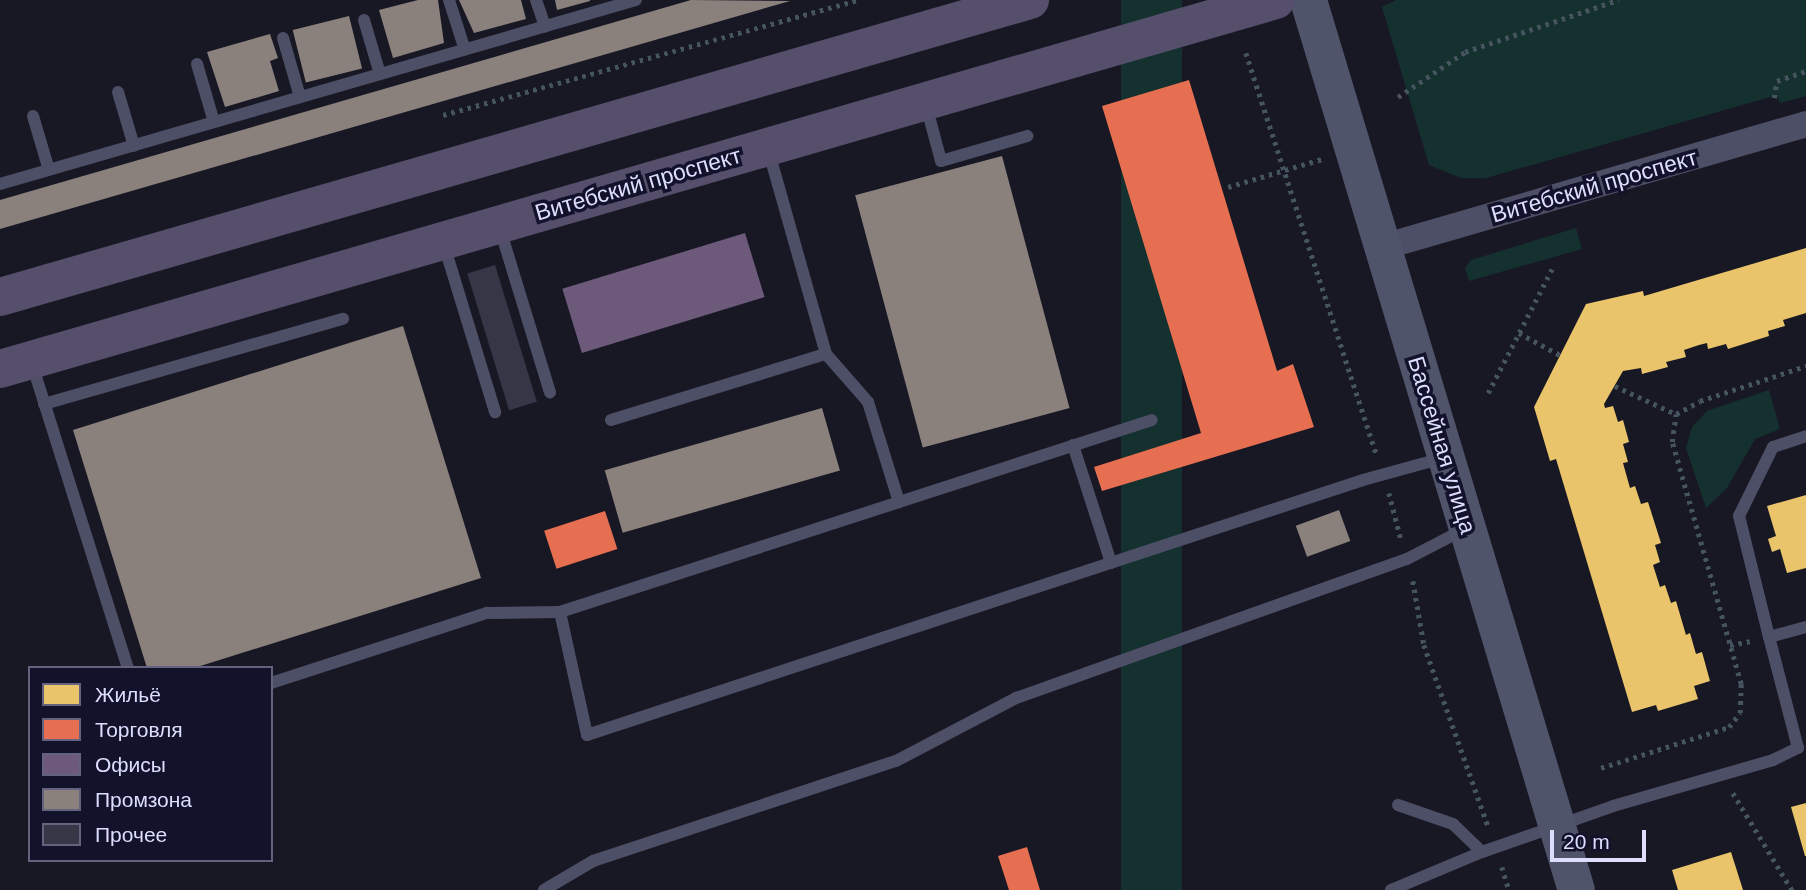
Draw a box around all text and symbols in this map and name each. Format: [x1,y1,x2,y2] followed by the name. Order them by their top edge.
[532,141,744,227] street label: Витебский проспект
[1488,143,1700,229] street label: Витебский проспект
[1402,353,1482,537] street label: Бассейная улица
[28,666,273,862] legend
[95,683,161,706] text: Жильё
[95,718,183,741] text: Торговля
[95,753,166,776] text: Офисы
[95,788,192,811] text: Промзона
[1554,816,1650,860] scale bar
[95,823,167,846] text: Прочее
[1563,830,1610,853] text: 20 m

